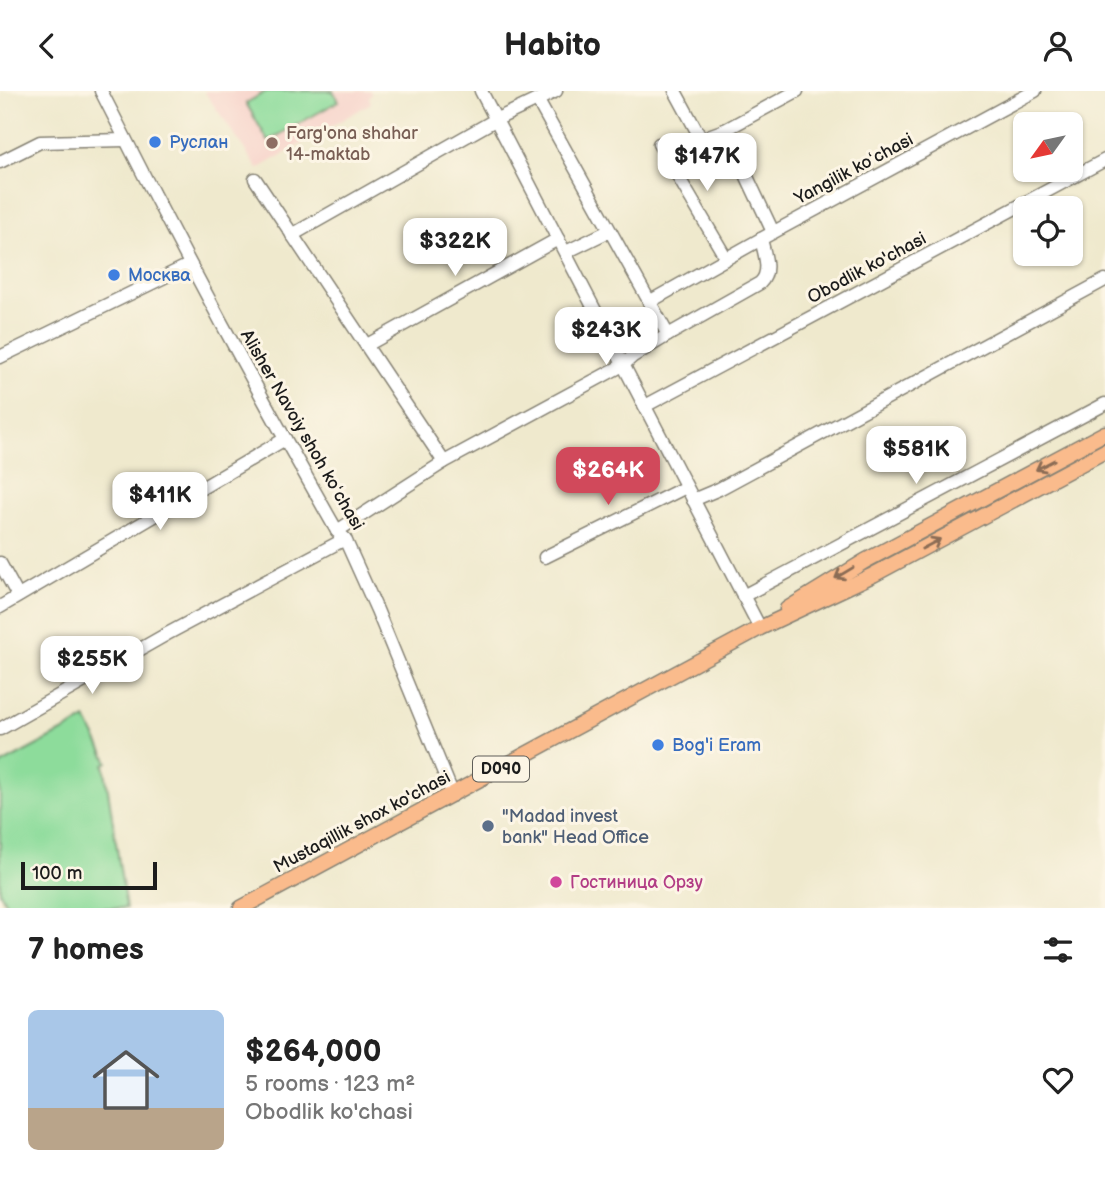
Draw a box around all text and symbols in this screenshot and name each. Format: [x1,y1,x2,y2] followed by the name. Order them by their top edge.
[504,26,601,65] text: Habito
[28,27,66,65] icon: back
[1039,27,1077,65] icon: person
[1013,112,1083,182] north arrow
[1013,112,1083,266] map controls
[286,123,418,165] place label: Farg'ona shahar 14-maktab
[790,129,917,210] street label: Yangilik koʻchasi
[169,132,229,153] place label: Руслан
[658,133,756,193] pin: $147K
[147,134,163,150] marker: Руслан
[264,135,280,151] marker: Farg'ona shahar 14-maktab
[674,142,740,170] text: $147K
[1013,196,1083,266] button: locate
[406,219,504,278] pin: $322K
[419,227,491,255] text: $322K
[804,228,930,308] street label: Obodlik ko'chasi
[128,265,191,286] place label: Москва
[106,267,122,283] marker: Москва
[557,307,655,367] pin: $243K
[571,316,641,344] text: $243K
[236,326,368,534] street label: Alisher Navoiy shoh koʻchasi
[867,427,965,486] pin: $581K
[882,435,950,463] text: $581K
[559,447,657,507] pin: $264K
[572,456,644,484] text: $264K
[1035,459,1056,472] one-way arrow
[111,473,209,532] pin: $411K
[128,481,192,509] text: $411K
[920,537,941,550] one-way arrow
[835,566,855,580] one-way arrow
[43,637,141,696] pin: $255K
[56,645,128,673] text: $255K
[672,735,761,756] place label: Bog'i Eram
[650,737,666,753] marker: Bog'i Eram
[473,757,529,782] road number: D090
[270,766,454,878] street label: Mustaqillik shox ko'chasi
[502,806,649,848] place label: "Madad invest bank" Head Office
[480,818,496,834] marker: "Madad invest bank" Head Office
[21,859,158,891] scale bar
[32,862,83,885] text: 100 m
[570,872,703,893] place label: Гостиница Орзу
[548,874,564,890] marker: Гостиница Орзу
[1039,931,1077,969] icon: filters
[28,932,144,968] text: 7 homes
[245,1034,381,1070] text: $264,000
[84,1038,168,1122] icon: home
[1039,1061,1077,1099] icon: heart
[245,1070,415,1098] text: 5 rooms · 123 m²
[245,1098,413,1126] text: Obodlik ko'chasi

